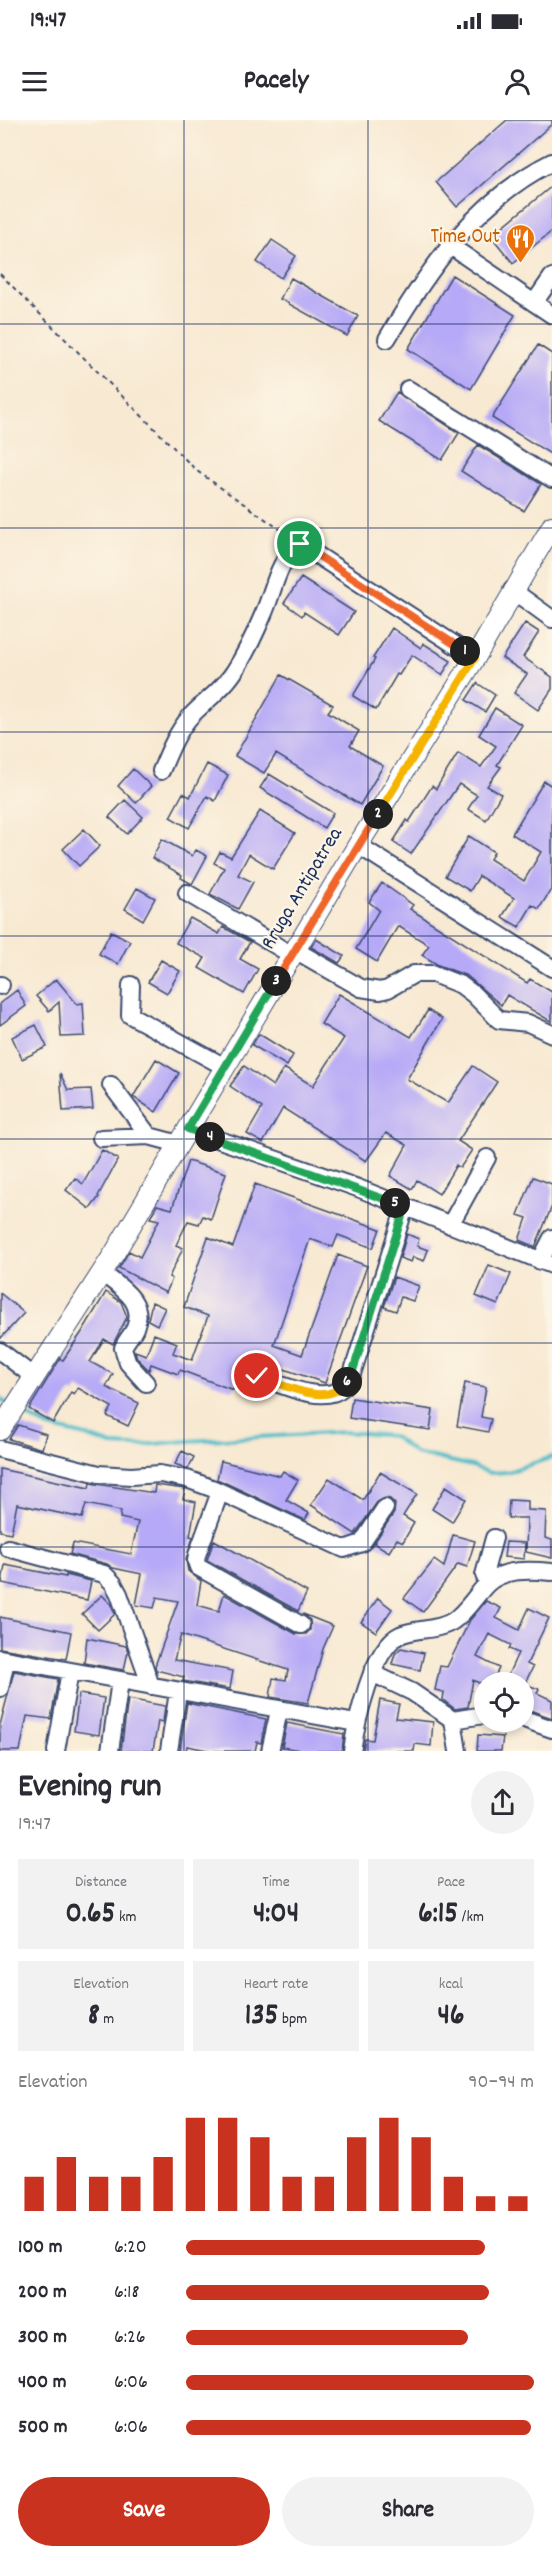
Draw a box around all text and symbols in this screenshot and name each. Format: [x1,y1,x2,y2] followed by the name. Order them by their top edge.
[30,6,66,37] text: 19:47
[243,62,309,101] text: Pacely
[18,65,51,98] icon: menu
[501,65,534,98] icon: person
[505,222,537,264] restaurant icon: Time Out
[430,223,500,253] place label: Time Out
[274,518,325,569] pin
[283,527,316,560] icon: arrive
[450,636,480,666] pin: 1
[463,639,467,662] text: 1
[363,799,393,829] pin: 2
[375,802,382,825] text: 2
[255,821,352,956] street label: Rruga Antipatrea
[261,966,291,996] pin: 3
[272,969,280,992] text: 3
[195,1122,225,1152] pin: 4
[207,1125,213,1148] text: 4
[380,1188,410,1218] pin: 5
[391,1191,399,1214] text: 5
[231,1350,282,1401] pin
[240,1359,273,1392] icon: check
[332,1367,362,1397] pin: 6
[343,1370,351,1393] text: 6
[474,1672,534,1732] map controls
[474,1672,534,1732] button: locate
[18,1765,162,1812] text: Evening run
[471,1771,534,1834] button: share
[18,1811,51,1839] text: 19:47
[75,1871,127,1894] text: Distance
[262,1871,290,1894] text: Time
[437,1871,465,1894] text: Pace
[65,1894,115,1937] text: 0.65
[253,1894,299,1937] text: 4:04
[418,1894,458,1937] text: 6:15
[115,1906,137,1929] text: km
[458,1906,484,1929] text: /km
[73,1973,129,1996] text: Elevation
[244,1973,308,1996] text: Heart rate
[439,1973,463,1996] text: kcal
[88,1996,100,2039] text: 8
[245,1996,278,2039] text: 135
[437,1996,465,2039] text: 46
[100,2008,114,2031] text: m
[278,2008,307,2031] text: bpm
[18,2069,88,2097] text: Elevation
[468,2069,534,2097] text: 90–94 m
[18,2234,63,2262] text: 100 m
[114,2234,147,2262] text: 6:20
[18,2279,67,2307] text: 200 m
[114,2279,140,2307] text: 6:18
[18,2324,67,2352] text: 300 m
[114,2324,146,2352] text: 6:26
[18,2369,66,2397] text: 400 m
[114,2369,148,2397] text: 6:06
[18,2414,67,2442] text: 500 m
[114,2414,148,2442] text: 6:06
[18,2477,270,2546] button: Save
[282,2477,534,2546] button: Share

